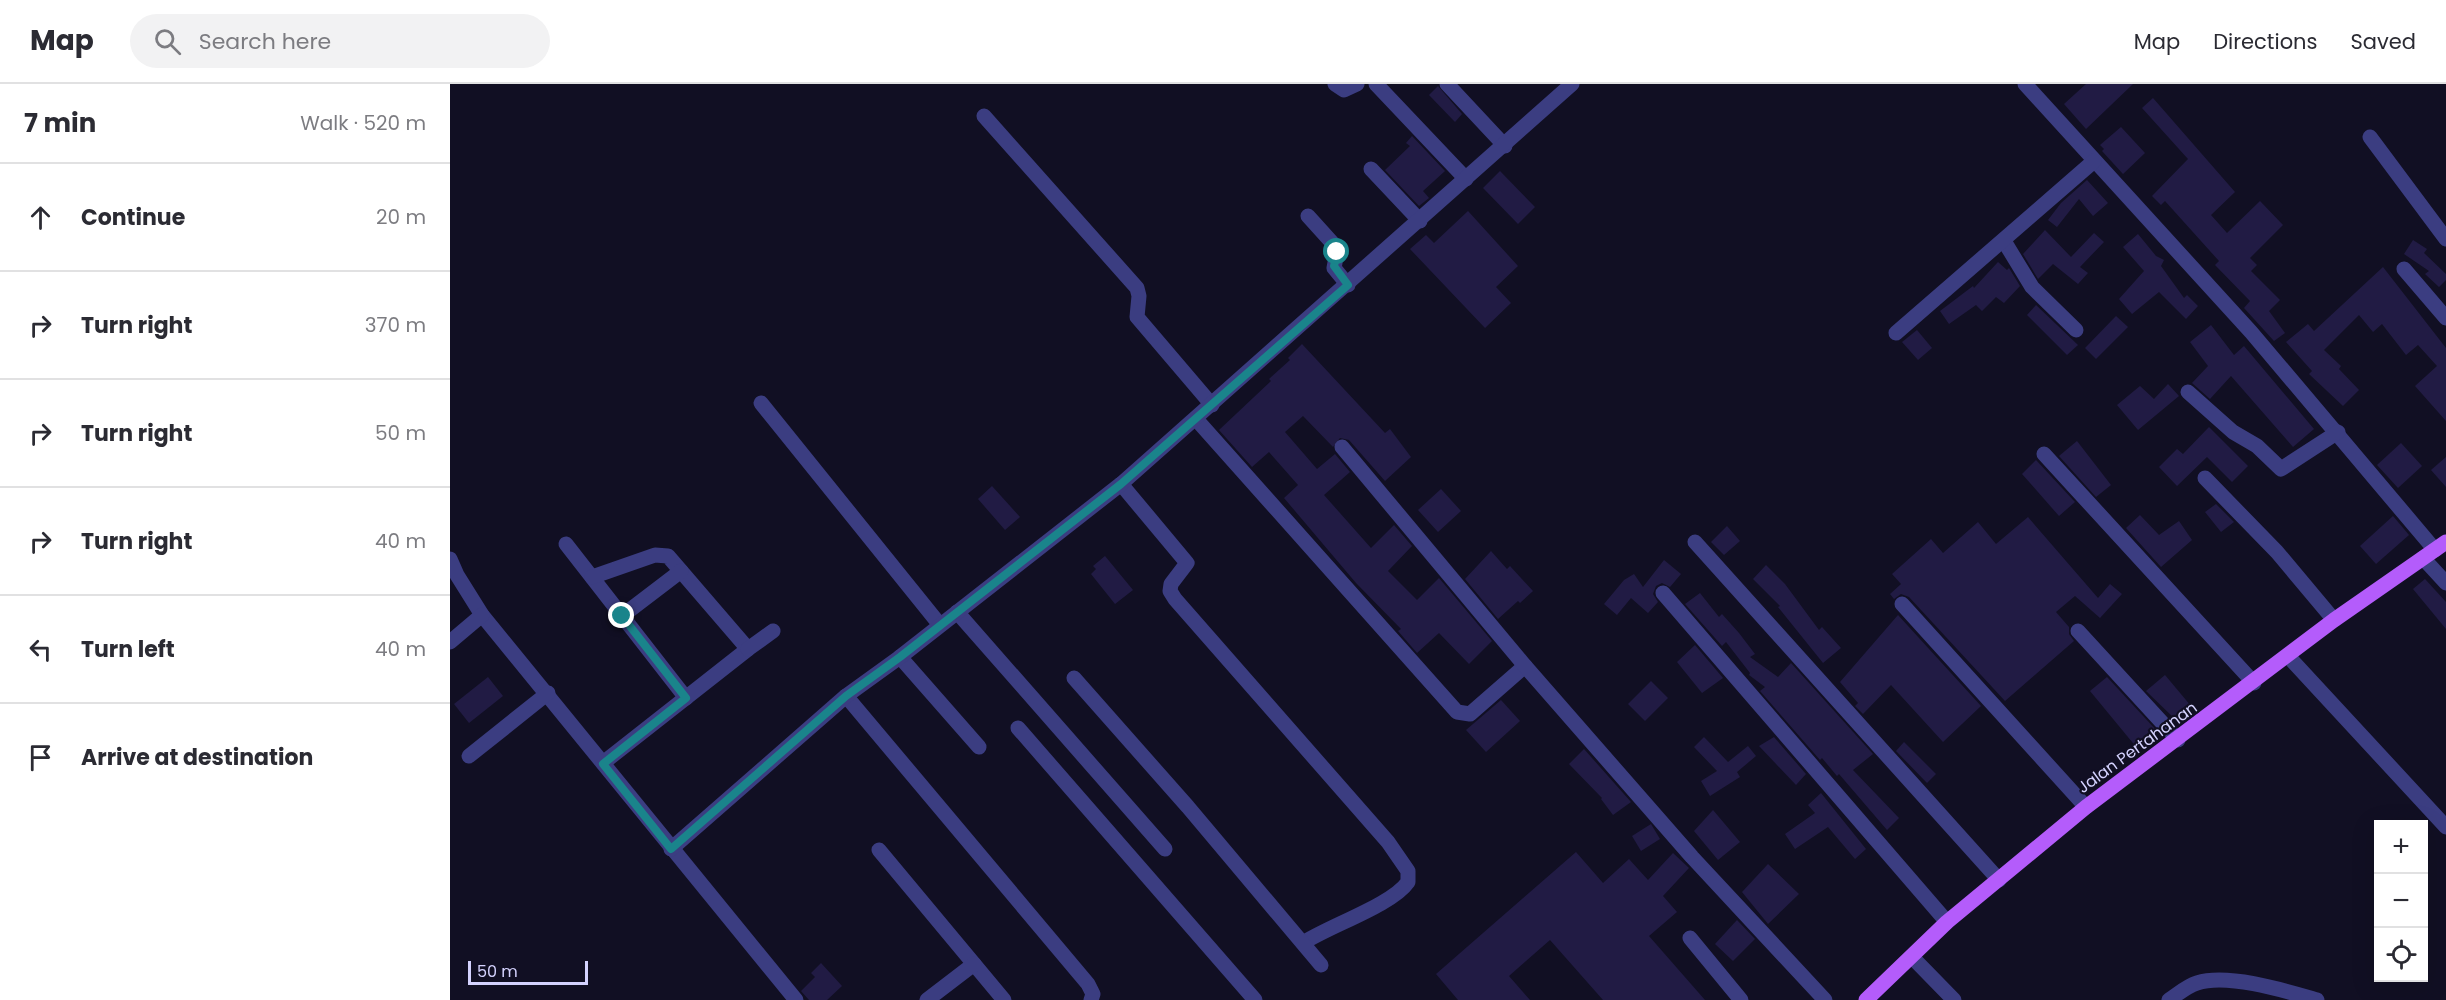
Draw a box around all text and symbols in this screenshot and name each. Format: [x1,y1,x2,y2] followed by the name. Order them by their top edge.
[130,14,550,68] search box
[30,21,94,60] text: Map
[151,25,184,58] icon: search
[199,26,331,57] text: Search here
[2134,27,2180,56] text: Map
[2213,27,2317,56] text: Directions
[2350,27,2416,56] text: Saved
[24,105,96,141] text: 7 min
[300,109,426,137] text: Walk · 520 m
[24,201,57,234] icon: ahead
[81,202,185,233] text: Continue
[376,203,426,231] text: 20 m
[1323,238,1349,264] route start
[24,309,57,342] icon: right
[81,310,192,341] text: Turn right
[365,311,426,339] text: 370 m
[24,417,57,450] icon: right
[81,418,192,449] text: Turn right
[375,419,426,447] text: 50 m
[24,525,57,558] icon: right
[81,526,192,557] text: Turn right
[375,527,426,555] text: 40 m
[608,602,634,628] route end
[24,633,57,666] icon: left
[81,634,175,665] text: Turn left
[375,635,426,663] text: 40 m
[2073,696,2202,799] street label: Jalan Pertahanan
[24,741,57,774] icon: arrive
[81,742,313,773] text: Arrive at destination
[2374,820,2428,982] map controls
[2374,820,2428,874] button: +
[2374,874,2428,928] button: −
[2374,928,2428,982] button: locate
[468,958,588,986] scale bar
[477,960,518,983] text: 50 m

